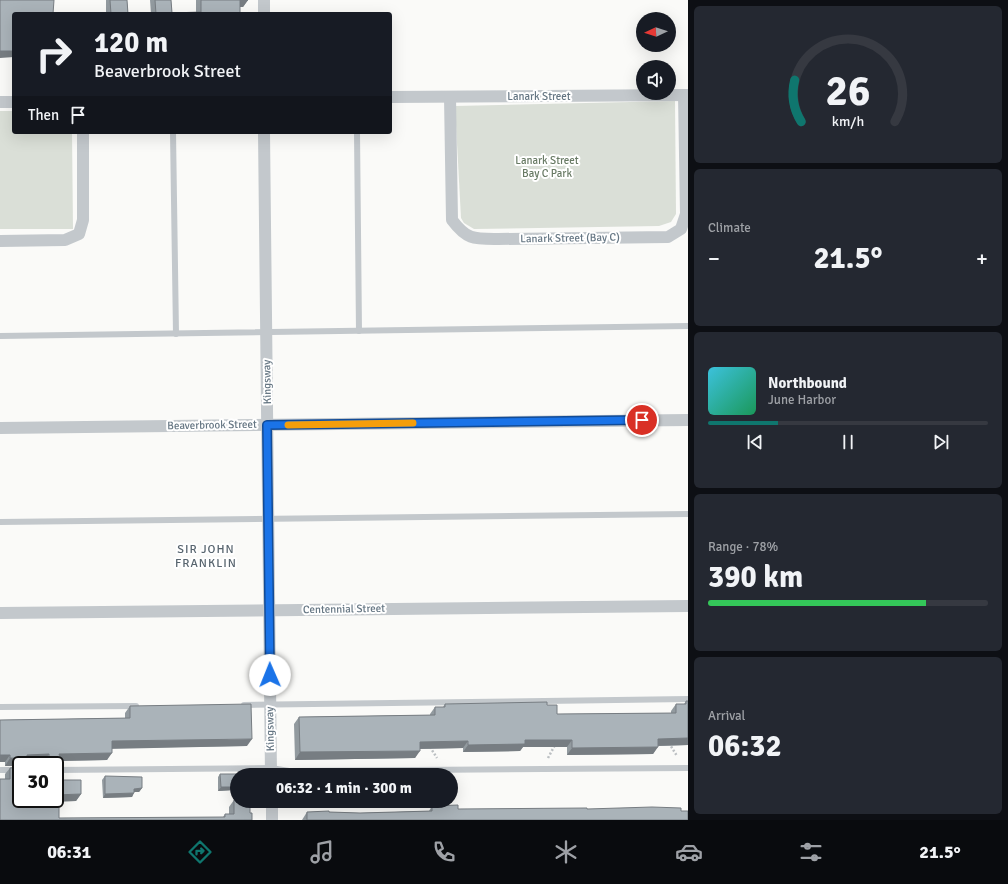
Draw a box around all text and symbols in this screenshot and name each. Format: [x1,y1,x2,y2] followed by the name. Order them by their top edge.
[636,12,676,52] north arrow
[636,12,676,100] map controls
[94,26,168,60] text: 120 m
[28,28,80,80] icon: right
[94,60,241,82] text: Beaverbrook Street
[636,60,676,100] button: sound
[826,66,870,117] text: 26
[507,90,571,103] street label: Lanark Street
[67,104,89,126] icon: arrive
[28,106,59,124] text: Then
[832,113,864,130] text: km/h
[515,154,579,180] park label: Lanark Street Bay C Park
[708,220,751,236] text: Climate
[520,231,620,245] street label: Lanark Street (Bay C)
[813,240,883,277] text: 21.5°
[708,245,720,272] text: −
[976,245,988,272] text: +
[260,359,274,404] street label: Kingsway
[768,374,847,392] text: Northbound
[768,392,836,408] text: June Harbor
[625,403,659,437] pin
[631,409,653,431] icon: arrive
[167,418,257,432] street label: Beaverbrook Street
[744,431,766,453] icon: previous
[837,431,859,453] icon: pause
[930,431,952,453] icon: next
[708,539,778,555] text: Range · 78%
[175,542,237,571] district label: SIR JOHN FRANKLIN
[708,559,803,596] text: 390 km
[303,602,385,616] street label: Centennial Street
[249,654,291,696] position arrow
[263,706,277,751] street label: Kingsway
[708,708,745,724] text: Arrival
[708,728,782,765] text: 06:32
[12,756,64,808] speed limit sign: 30
[276,779,412,797] text: 06:32 · 1 min · 300 m
[186,838,214,866] icon: directions
[308,838,336,866] icon: music
[430,838,458,866] icon: phone
[552,838,580,866] icon: climate
[675,838,703,866] icon: car
[797,838,825,866] icon: filters
[47,841,91,863] text: 06:31
[919,841,961,863] text: 21.5°

